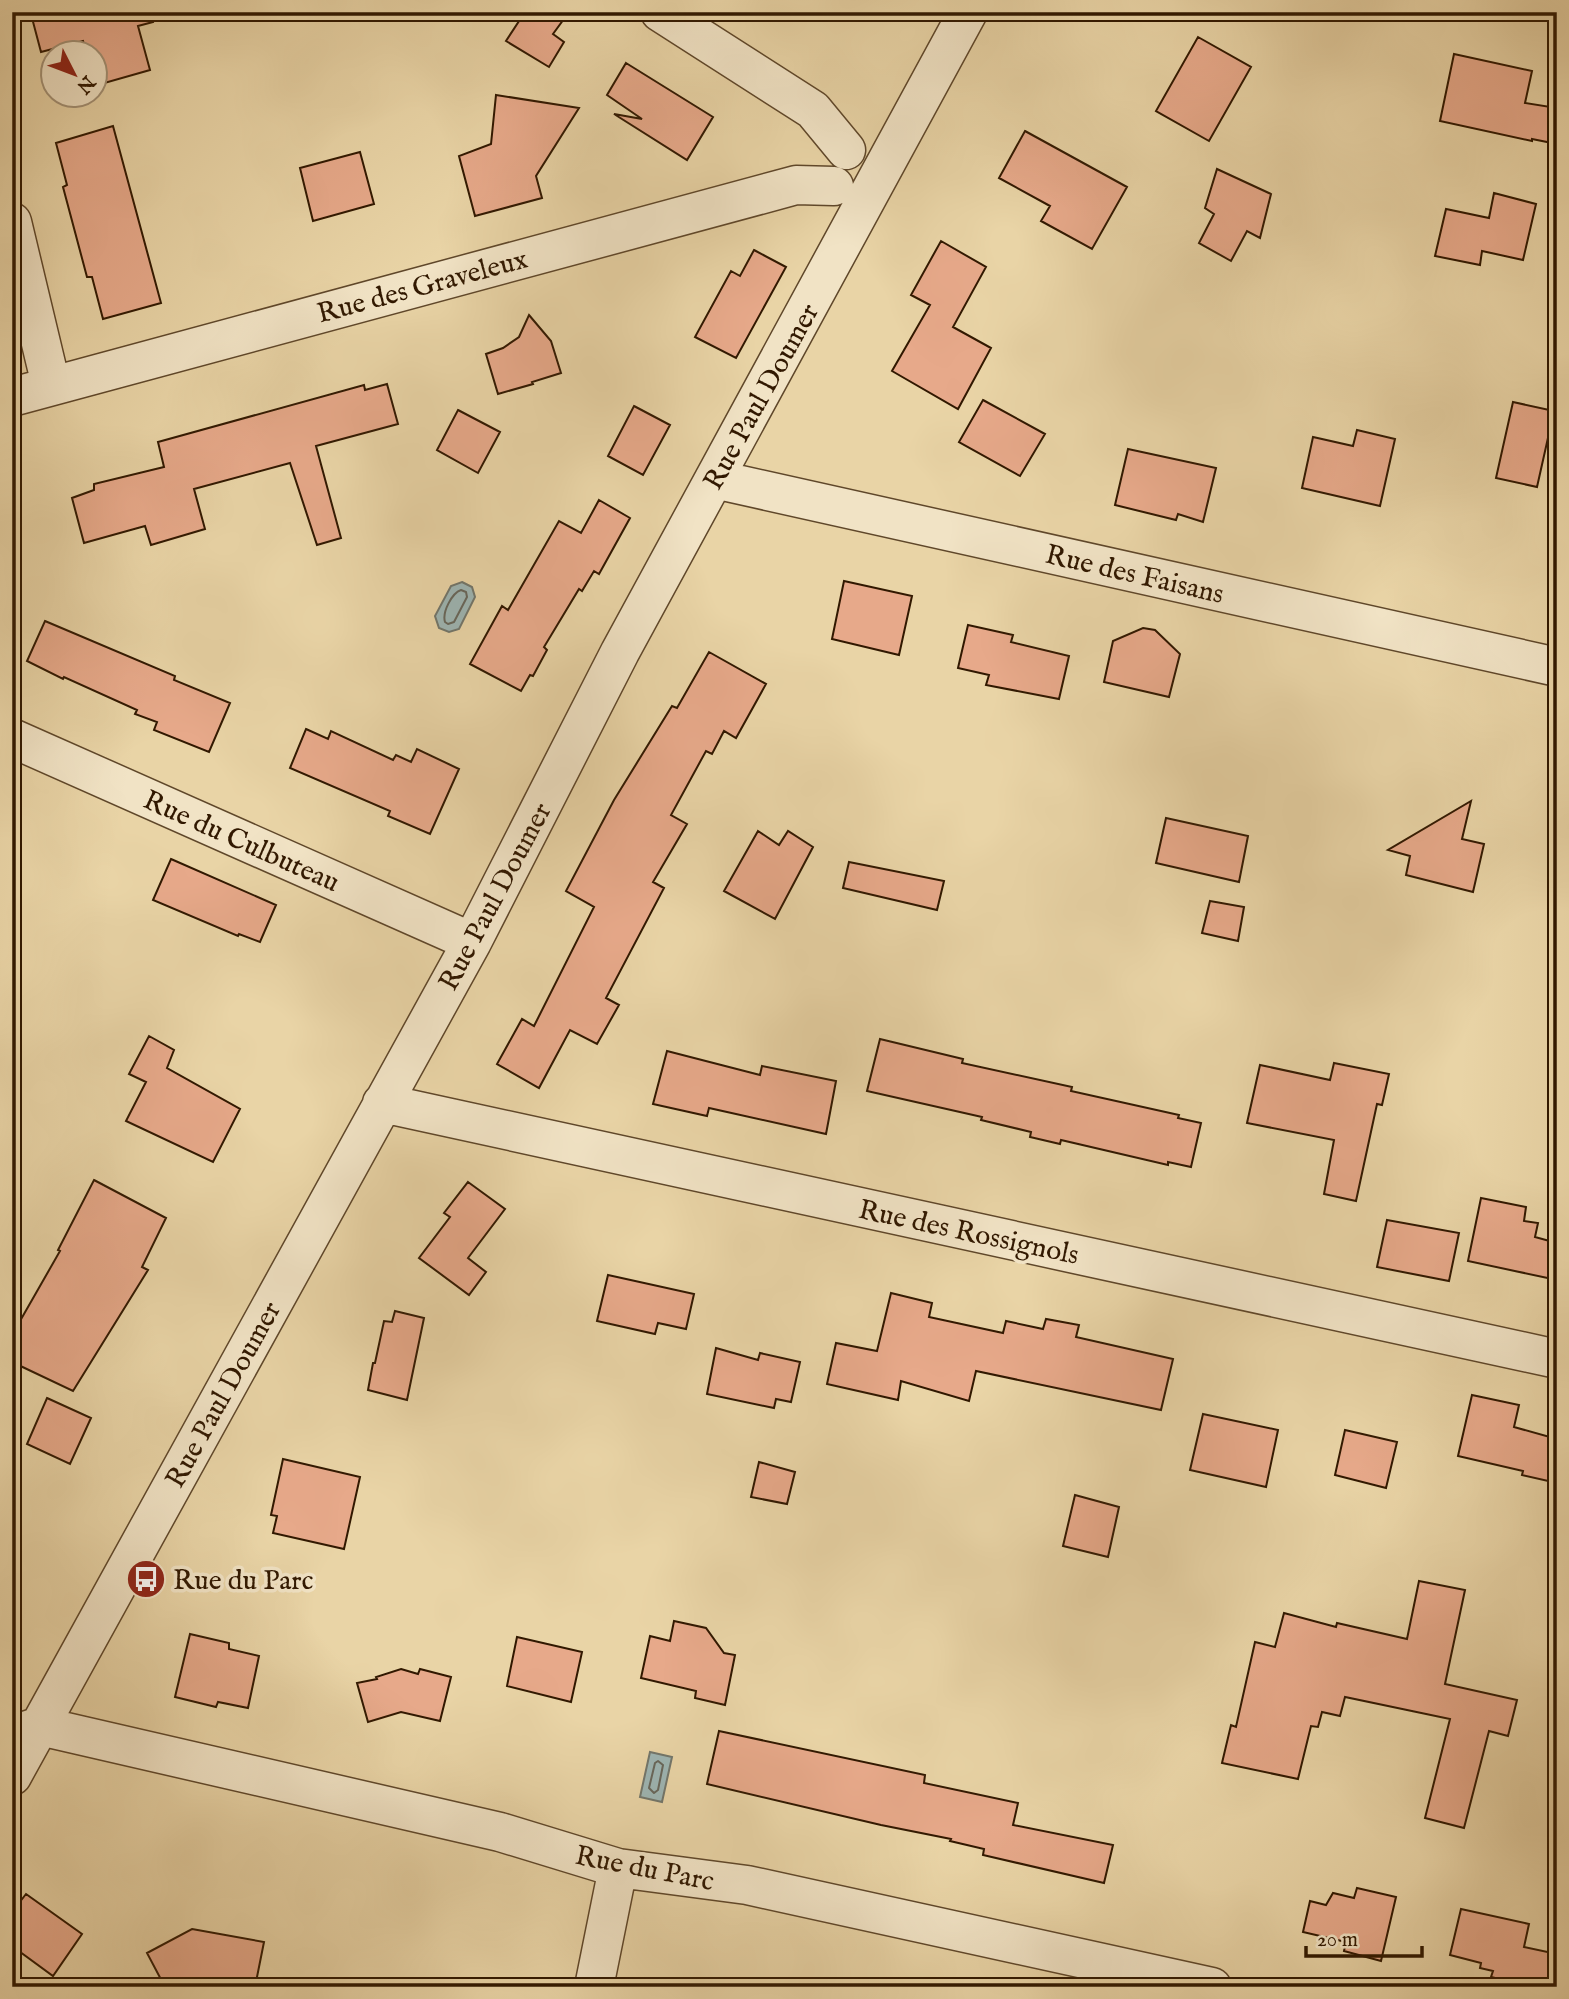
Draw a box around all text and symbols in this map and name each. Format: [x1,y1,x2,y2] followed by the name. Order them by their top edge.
[38,38,108,108] north arrow
[70,69,100,99] text: N
[314,242,532,332] street label: Rue des Graveleux
[697,298,828,497] street label: Rue Paul Doumer
[1042,538,1227,613] street label: Rue des Faisans
[138,783,344,901] street label: Rue du Culbuteau
[432,797,560,997] street label: Rue Paul Doumer
[855,1193,1082,1274] street label: Rue des Rossignols
[159,1296,290,1495] street label: Rue Paul Doumer
[125,1558,167,1600] bus stop icon: Rue du Parc
[173,1564,314,1599] place label: Rue du Parc
[572,1839,717,1900] street label: Rue du Parc
[1306,1915,1422,1959] scale bar
[1317,1927,1358,1954] text: 20 m

